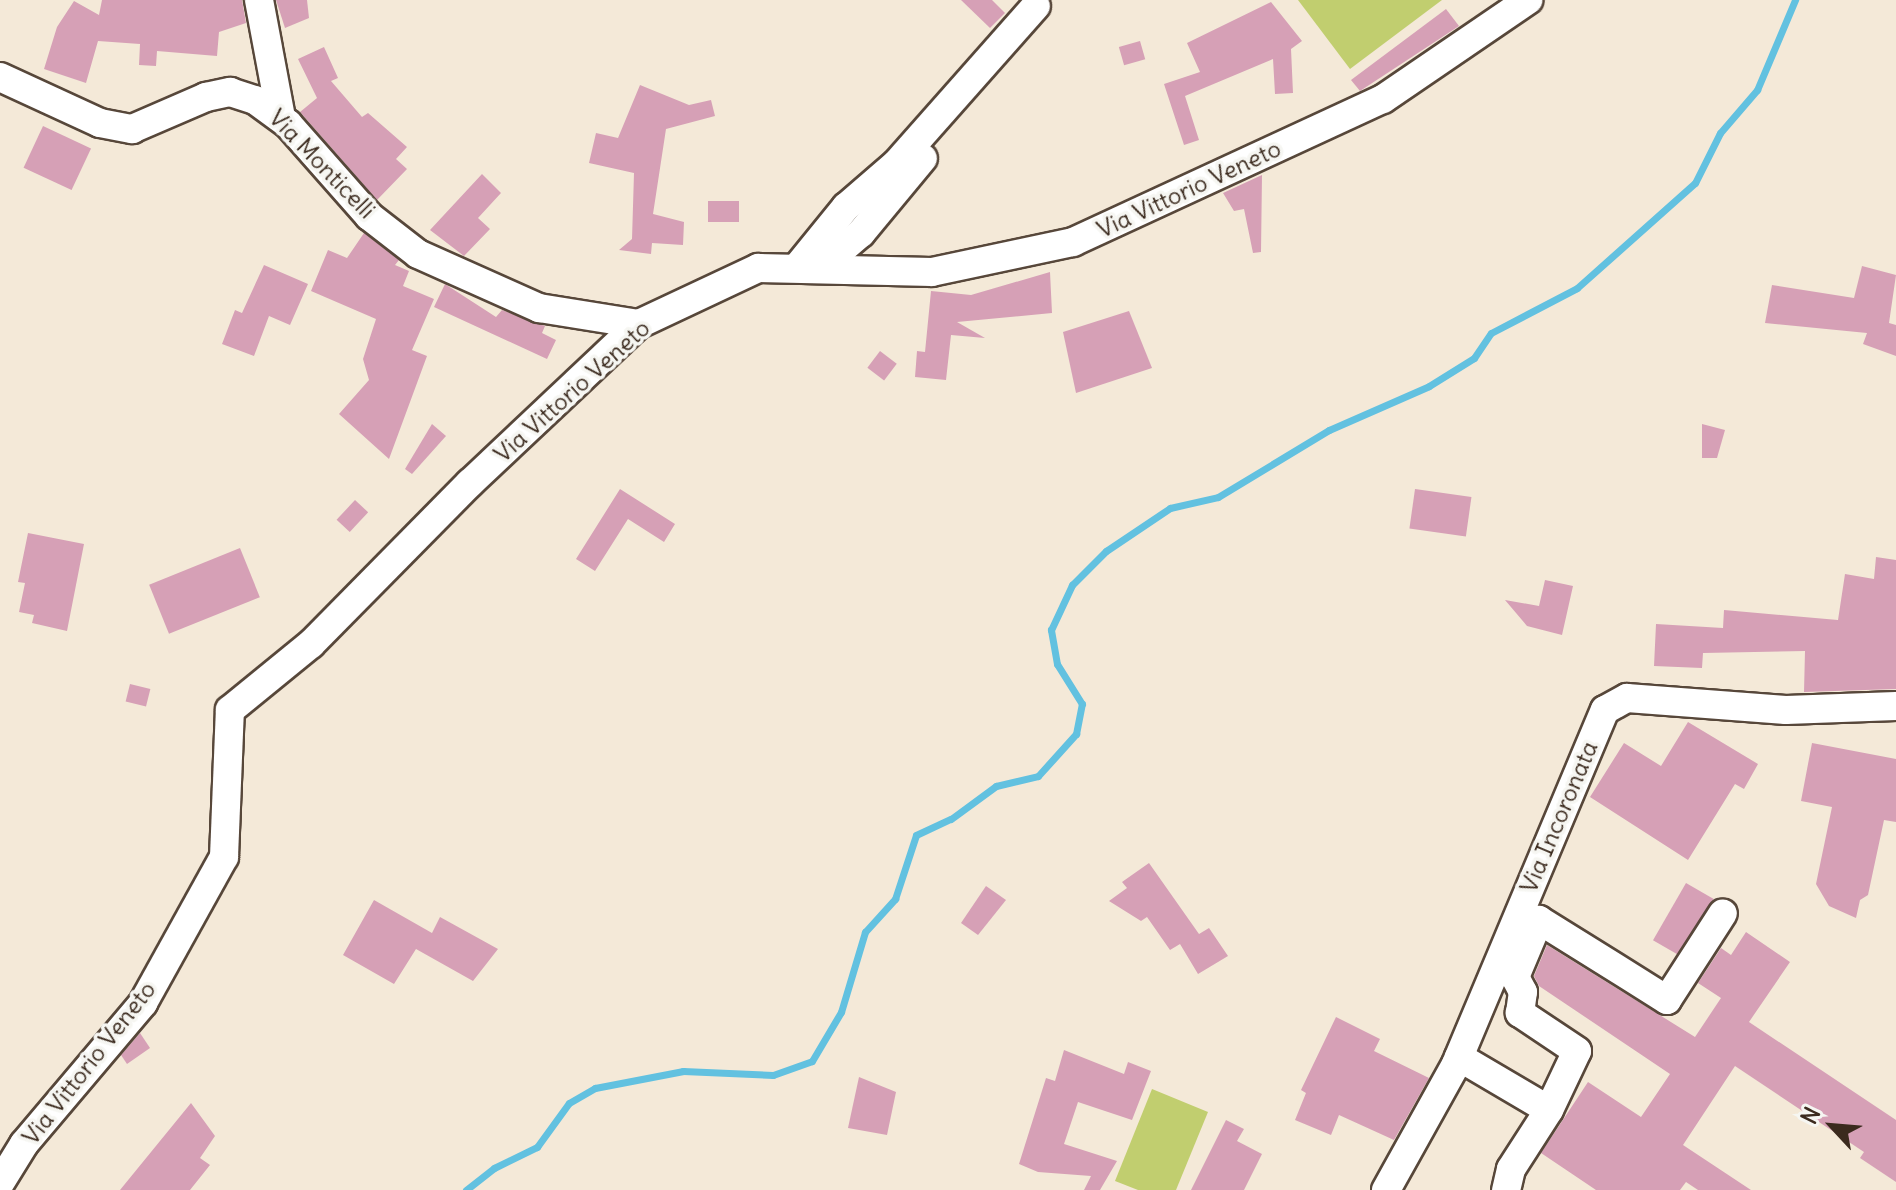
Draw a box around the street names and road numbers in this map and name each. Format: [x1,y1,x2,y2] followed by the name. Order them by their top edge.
[263,103,381,225] street label: Via Monticelli
[1092,134,1286,244] street label: Via Vittorio Veneto
[488,314,656,468] street label: Via Vittorio Veneto
[1514,737,1604,897] street label: Via Incoronata
[16,975,162,1151] street label: Via Vittorio Veneto

